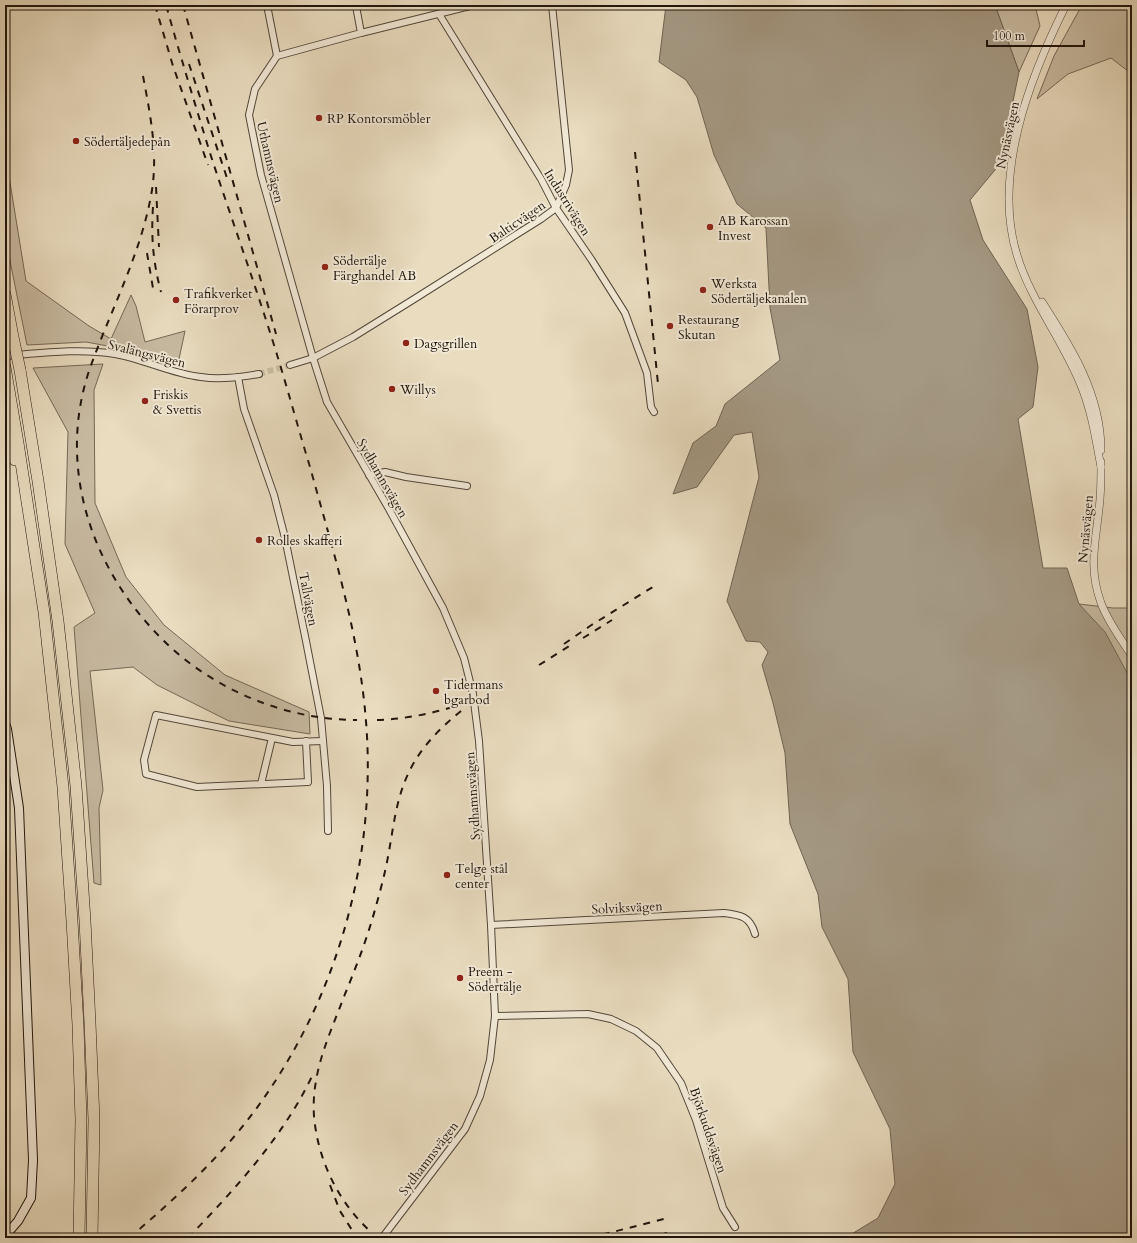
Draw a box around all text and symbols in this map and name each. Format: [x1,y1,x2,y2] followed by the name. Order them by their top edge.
[987,22,1084,48] scale bar
[993,28,1026,44] text: 100 m
[992,99,1024,170] street label: Nynäsvägen
[327,110,431,128] place label: RP Kontorsmöbler
[314,113,324,123] marker: RP Kontorsmöbler
[252,120,288,205] street label: Uthamnsvägen
[84,133,171,151] place label: Södertäljedepån
[71,136,81,146] marker: Södertäljedepån
[539,166,595,240] street label: Industrivägen
[486,196,550,247] street label: Balticvägen
[718,212,789,245] place label: AB Karossan Invest
[705,222,715,232] marker: AB Karossan Invest
[333,252,416,285] place label: Södertälje Färghandel AB
[320,262,330,272] marker: Södertälje Färghandel AB
[710,275,808,308] place label: Werksta Södertäljekanalen
[184,285,252,318] place label: Trafikverket Förarprov
[698,285,708,295] marker: Werksta Södertäljekanalen
[171,295,181,305] marker: Trafikverket Förarprov
[678,311,740,344] place label: Restaurang Skutan
[665,321,675,331] marker: Restaurang Skutan
[414,335,478,353] place label: Dagsgrillen
[106,336,188,372] street label: Svalängsvägen
[401,338,411,348] marker: Dagsgrillen
[399,381,436,399] place label: Willys
[387,384,397,394] marker: Willys
[153,386,201,419] place label: Friskis & Svettis
[140,396,150,406] marker: Friskis & Svettis
[352,436,412,522] street label: Sydhamnsvägen
[1074,494,1098,564] street label: Nynäsvägen
[267,532,343,550] place label: Rolles skafferi
[254,535,264,545] marker: Rolles skafferi
[294,571,322,628] street label: Tallvägen
[444,676,503,709] place label: Tidermans bgarbod
[431,686,441,696] marker: Tidermans bgarbod
[461,750,485,841] street label: Sydhamnsvägen
[455,860,508,893] place label: Telge stål center
[442,870,452,880] marker: Telge stål center
[591,897,664,919] street label: Solviksvägen
[468,963,522,996] place label: Preem - Södertälje
[455,973,465,983] marker: Preem - Södertälje
[685,1085,731,1176] street label: Björkuddsvägen
[395,1117,463,1199] street label: Sydhamnsvägen

